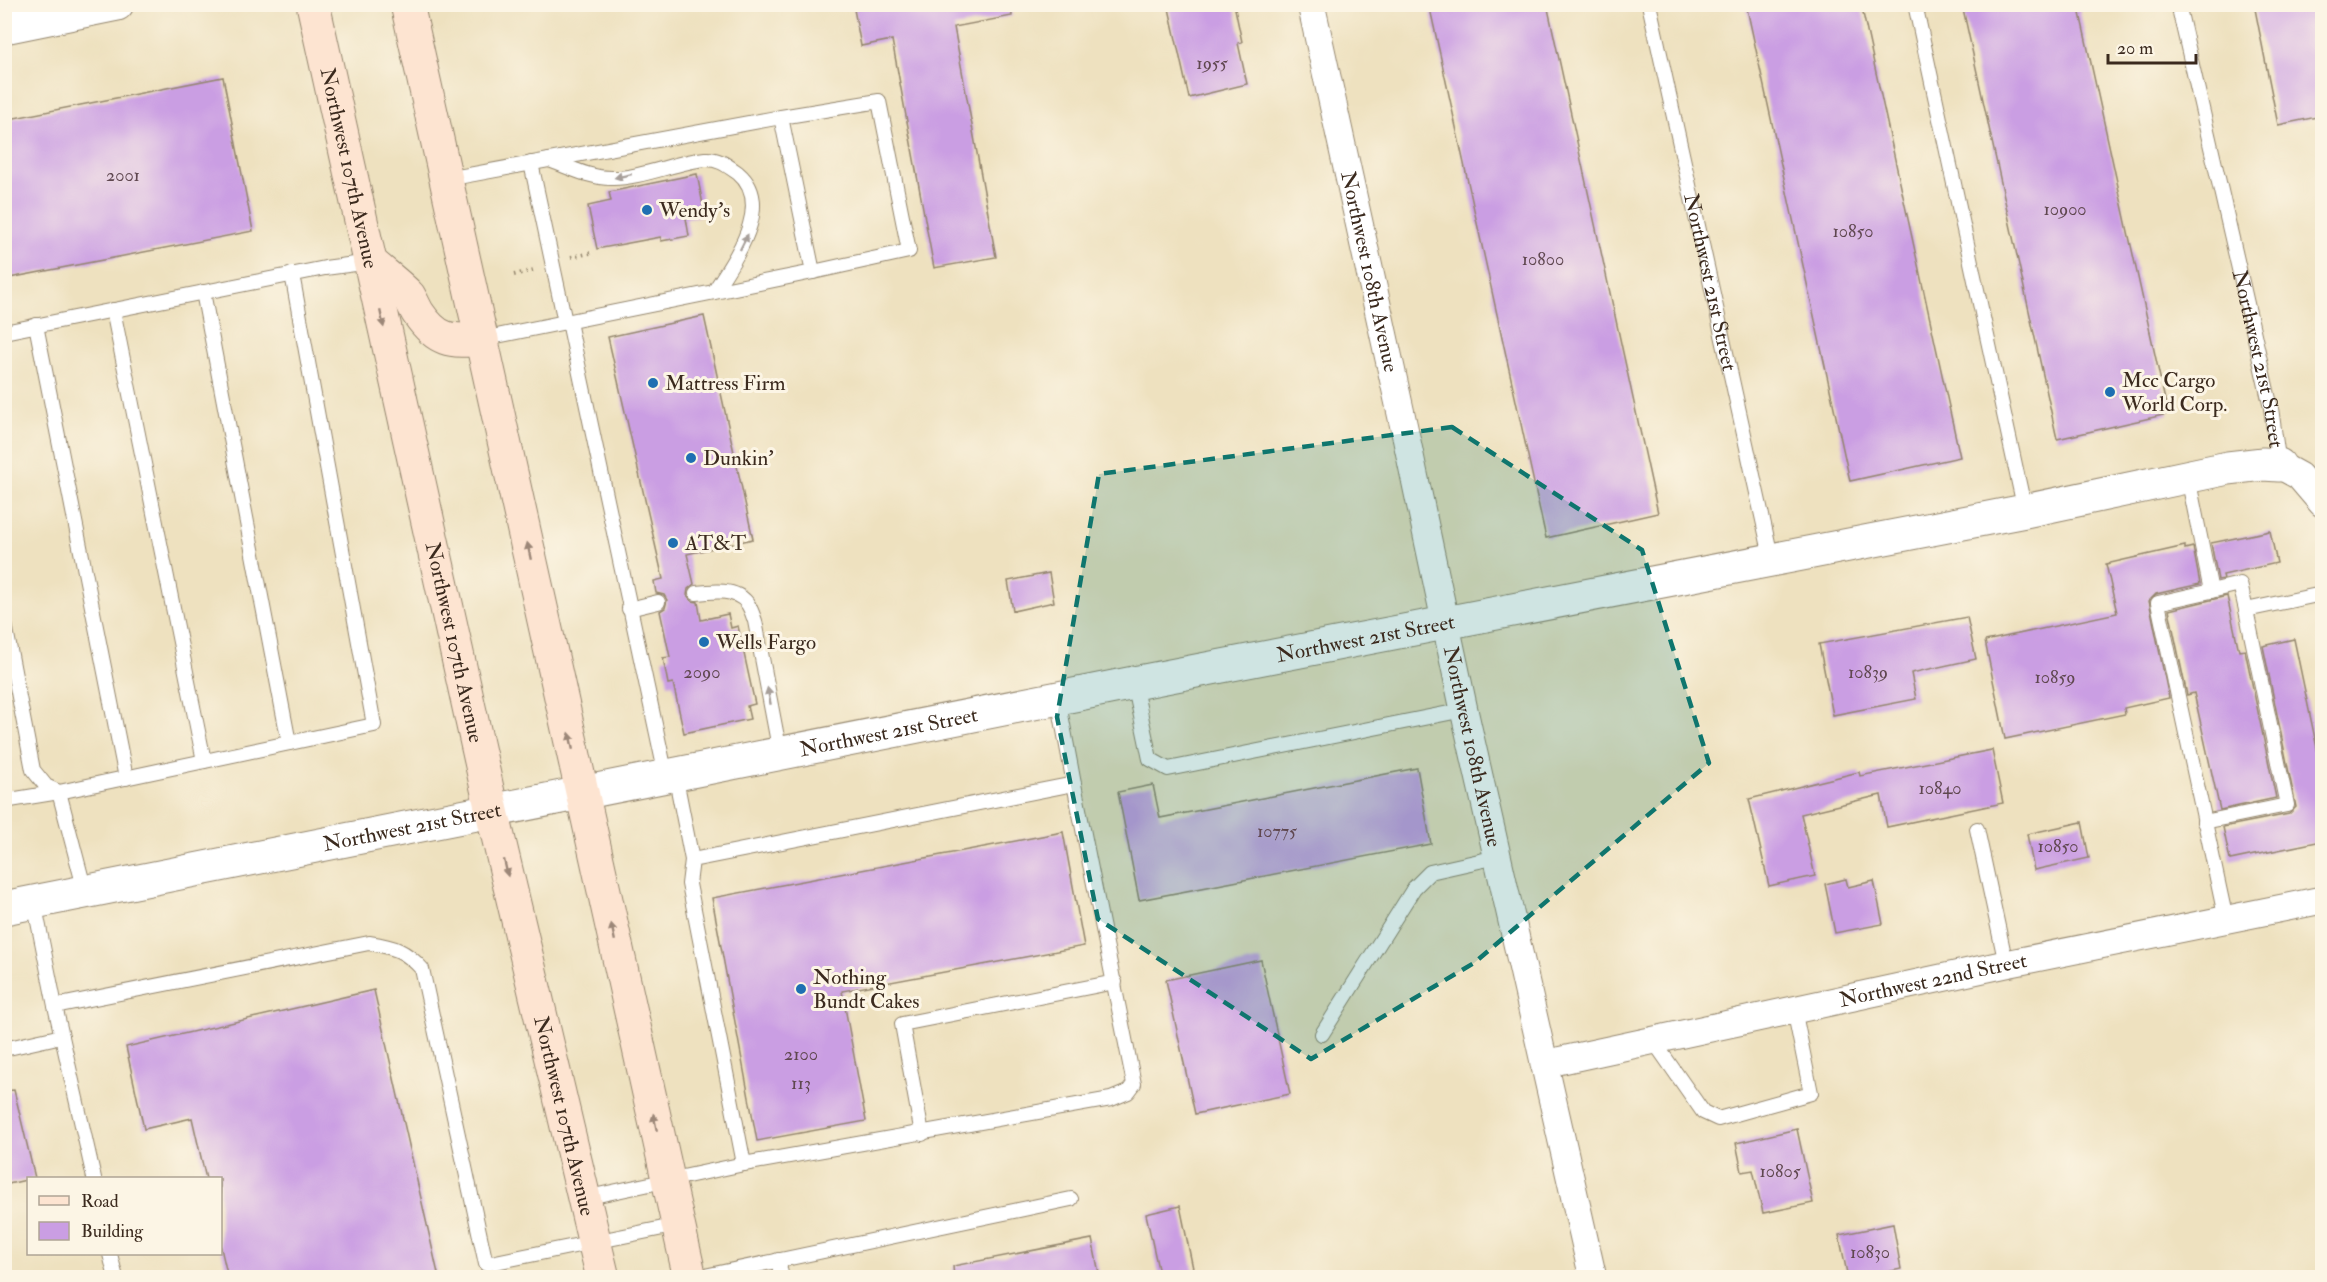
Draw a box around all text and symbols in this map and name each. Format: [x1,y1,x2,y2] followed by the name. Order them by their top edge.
[2108,27,2196,65] scale bar
[2117,37,2153,60] text: 20 m
[1196,52,1228,75] house number: 1955
[314,65,384,271] street label: Northwest 107th Avenue
[106,164,140,187] house number: 2001
[1334,169,1405,375] street label: Northwest 108th Avenue
[614,172,633,181] one-way arrow
[1677,191,1743,374] street label: Northwest 21st Street
[658,197,730,224] place label: Wendy's
[2043,198,2087,221] house number: 10900
[640,203,654,217] marker: Wendy's
[1833,220,1873,243] house number: 10850
[739,234,748,251] one-way arrow
[1522,248,1564,271] house number: 10800
[2226,268,2289,450] street label: Northwest 21st Street
[378,309,388,328] one-way arrow
[2121,367,2227,418] place label: Mcc Cargo World Corp.
[665,370,786,397] place label: Mattress Firm
[646,376,660,390] marker: Mattress Firm
[2103,385,2117,399] marker: Mcc Cargo World Corp.
[703,445,774,472] place label: Dunkin'
[684,451,698,465] marker: Dunkin'
[684,530,747,557] place label: AT&T
[666,536,680,550] marker: AT&T
[419,540,490,746] street label: Northwest 107th Avenue
[524,541,533,560] one-way arrow
[1274,608,1457,669] street label: Northwest 21st Street
[715,629,816,656] place label: Wells Fargo
[697,635,711,649] marker: Wells Fargo
[1437,644,1508,850] street label: Northwest 108th Avenue
[684,661,720,684] house number: 2090
[1848,661,1888,684] house number: 10839
[2034,666,2076,689] house number: 10859
[764,686,773,705] one-way arrow
[797,701,980,763] street label: Northwest 21st Street
[566,732,575,751] one-way arrow
[1919,777,1961,800] house number: 10840
[321,796,504,858] street label: Northwest 21st Street
[1257,820,1297,843] house number: 10775
[2038,835,2078,858] house number: 10850
[501,859,511,877] one-way arrow
[608,922,617,941] one-way arrow
[1837,947,2030,1014] street label: Northwest 22nd Street
[813,964,920,1015] place label: Nothing Bundt Cakes
[794,982,808,996] marker: Nothing Bundt Cakes
[527,1013,601,1219] street label: Northwest 107th Avenue
[784,1043,818,1066] house number: 2100
[791,1072,811,1095] house number: 113
[650,1112,659,1131] one-way arrow
[1759,1160,1801,1183] house number: 10805
[27,1177,222,1255] legend
[81,1190,119,1213] text: Road
[81,1220,144,1243] text: Building
[1850,1241,1890,1264] house number: 10830

